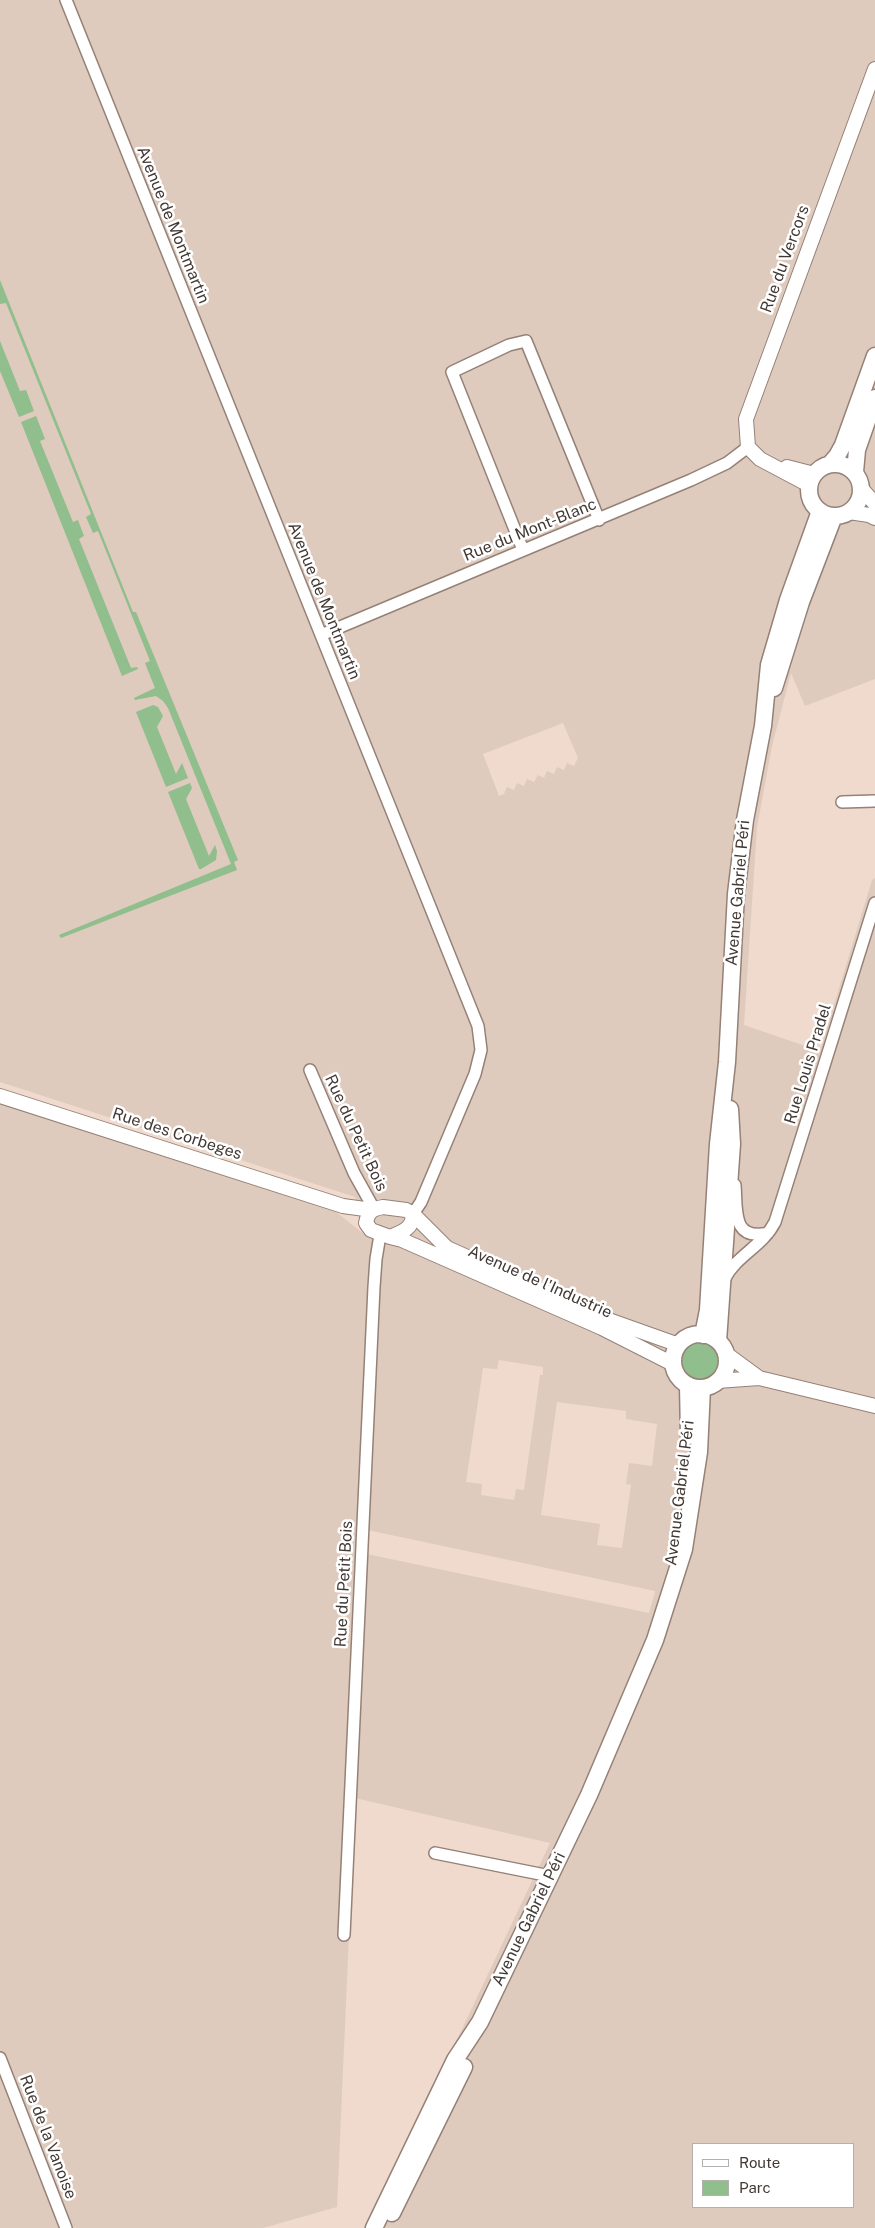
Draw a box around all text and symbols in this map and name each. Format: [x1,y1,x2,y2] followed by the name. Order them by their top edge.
[133,144,213,306] street label: Avenue de Montmartin
[757,203,813,315] street label: Rue du Vercors
[461,495,599,565] street label: Rue du Mont-Blanc
[284,520,364,682] street label: Avenue de Montmartin
[722,819,754,967] street label: Avenue Gabriel Péri
[781,1002,835,1126] street label: Rue Louis Pradel
[321,1072,391,1194] street label: Rue du Petit Bois
[110,1104,244,1164] street label: Rue des Corbeges
[465,1242,615,1322] street label: Avenue de l'Industrie
[662,1419,698,1567] street label: Avenue Gabriel Péri
[331,1520,357,1648] street label: Rue du Petit Bois
[488,1849,570,1989] street label: Avenue Gabriel Péri
[16,2072,80,2202] street label: Rue de la Vanoise
[692,2143,855,2208] legend
[739,2154,780,2171] text: Route
[739,2179,771,2196] text: Parc

